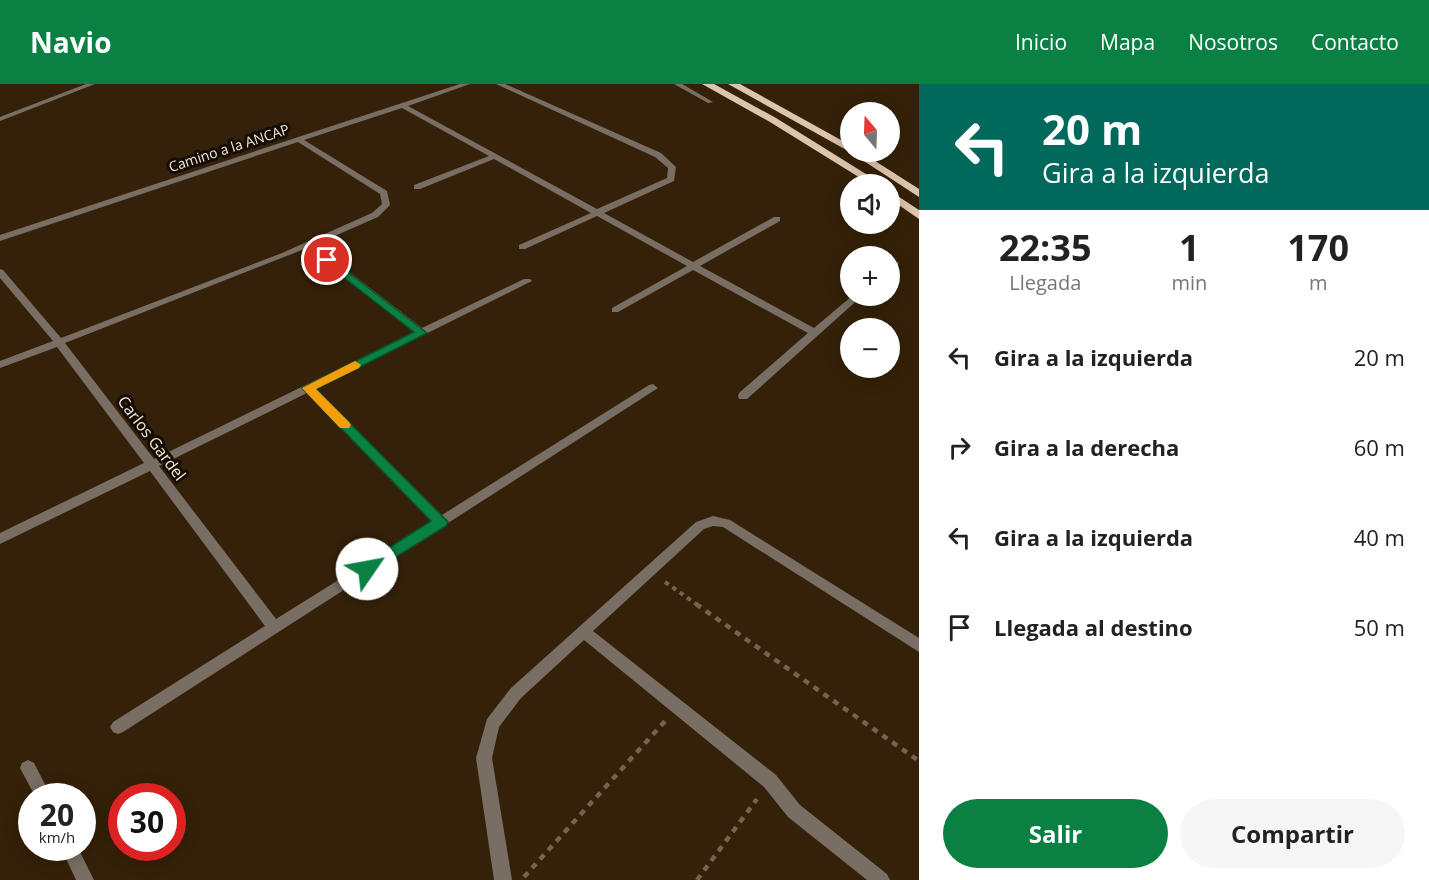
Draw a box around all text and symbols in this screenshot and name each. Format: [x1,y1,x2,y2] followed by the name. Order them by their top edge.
[30,23,111,61] text: Navio
[1015,28,1067,56] text: Inicio
[1100,28,1155,56] text: Mapa
[1188,28,1278,56] text: Nosotros
[1311,28,1399,56] text: Contacto
[1042,100,1142,157] text: 20 m
[840,102,900,162] north arrow
[840,102,900,378] map controls
[943,108,1021,186] icon: left
[166,119,292,176] street label: Camino a la ANCAP
[1042,154,1269,191] text: Gira a la izquierda
[840,174,900,234] button: sound
[999,223,1092,272] text: 22:35
[1179,223,1200,272] text: 1
[1287,223,1349,272] text: 170
[301,234,352,285] pin
[310,243,343,276] icon: arrive
[840,246,900,306] button: +
[1009,269,1081,296] text: Llegada
[1171,269,1207,296] text: min
[1309,269,1327,296] text: m
[840,318,900,378] button: −
[943,341,976,374] icon: left
[994,342,1193,372] text: Gira a la izquierda
[1354,342,1405,372] text: 20 m
[113,391,191,485] street label: Carlos Gardel
[943,431,976,464] icon: right
[994,432,1179,462] text: Gira a la derecha
[1354,432,1405,462] text: 60 m
[943,521,976,554] icon: left
[994,522,1193,552] text: Gira a la izquierda
[1354,522,1405,552] text: 40 m
[335,537,399,601] position arrow
[943,611,976,644] icon: arrive
[994,612,1193,642] text: Llegada al destino
[1354,612,1405,642] text: 50 m
[108,783,186,861] speed limit sign: 30
[40,794,74,835] text: 20
[943,799,1168,868] button: Salir
[1180,799,1405,868] button: Compartir
[39,827,75,847] text: km/h

